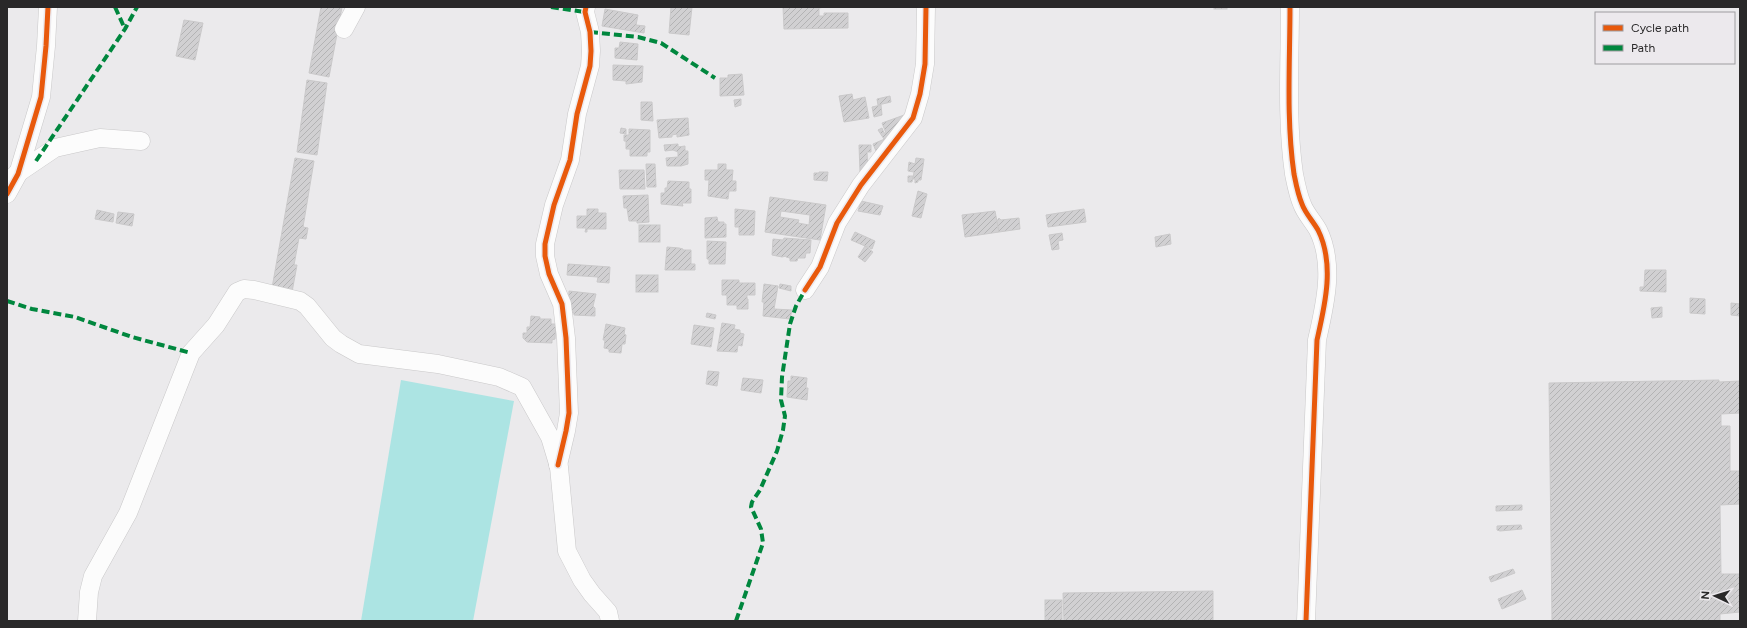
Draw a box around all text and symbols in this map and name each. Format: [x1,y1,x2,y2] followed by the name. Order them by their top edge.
[1595,12,1735,64] legend
[1631,21,1689,35] text: Cycle path
[1631,41,1655,55] text: Path
[1695,576,1735,616] north arrow
[1699,591,1712,600] text: N

